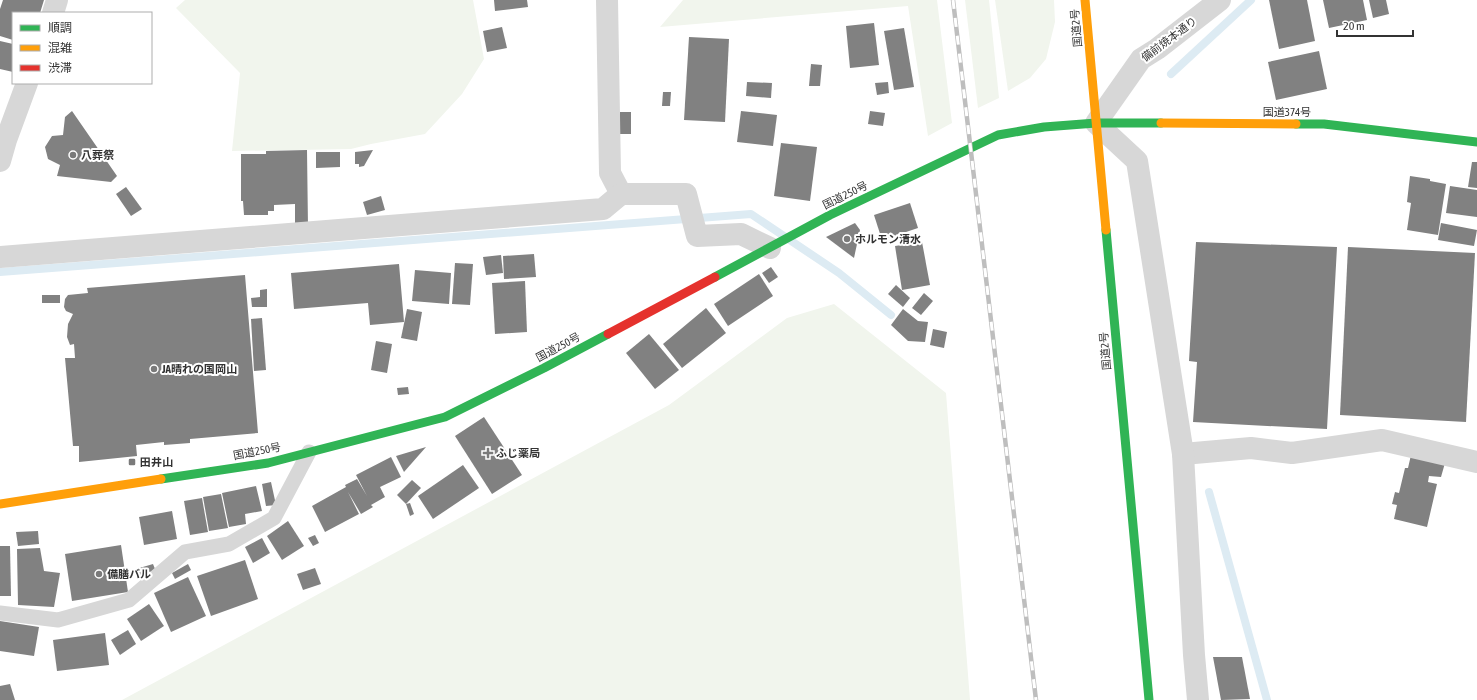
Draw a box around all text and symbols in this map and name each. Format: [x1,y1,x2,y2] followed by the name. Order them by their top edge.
[1068,8,1084,48] street label: 国道2号
[12,12,152,84] legend
[1337,12,1413,38] scale bar
[1139,14,1199,64] street label: 備前焼本通り
[1343,19,1365,33] text: 20 m
[48,21,72,35] text: 順調
[48,41,72,55] text: 混雑
[48,61,72,75] text: 渋滞
[1263,106,1311,118] street label: 国道374号
[81,149,115,161] place label: 八葬祭
[68,150,78,160] marker: 八葬祭
[821,179,869,211] street label: 国道250号
[855,233,921,245] place label: ホルモン清水
[842,234,852,244] marker: ホルモン清水
[534,330,582,364] street label: 国道250号
[1097,331,1113,371] street label: 国道2号
[161,363,237,375] place label: JA晴れの国岡山
[149,364,159,374] marker: JA晴れの国岡山
[232,440,282,462] street label: 国道250号
[496,447,540,459] place label: ふじ薬局
[483,448,493,458] marker: ふじ薬局
[140,456,173,468] place label: 田井山
[127,457,137,467] marker: 田井山
[107,568,151,580] place label: 備膳バル
[94,569,104,579] marker: 備膳バル

